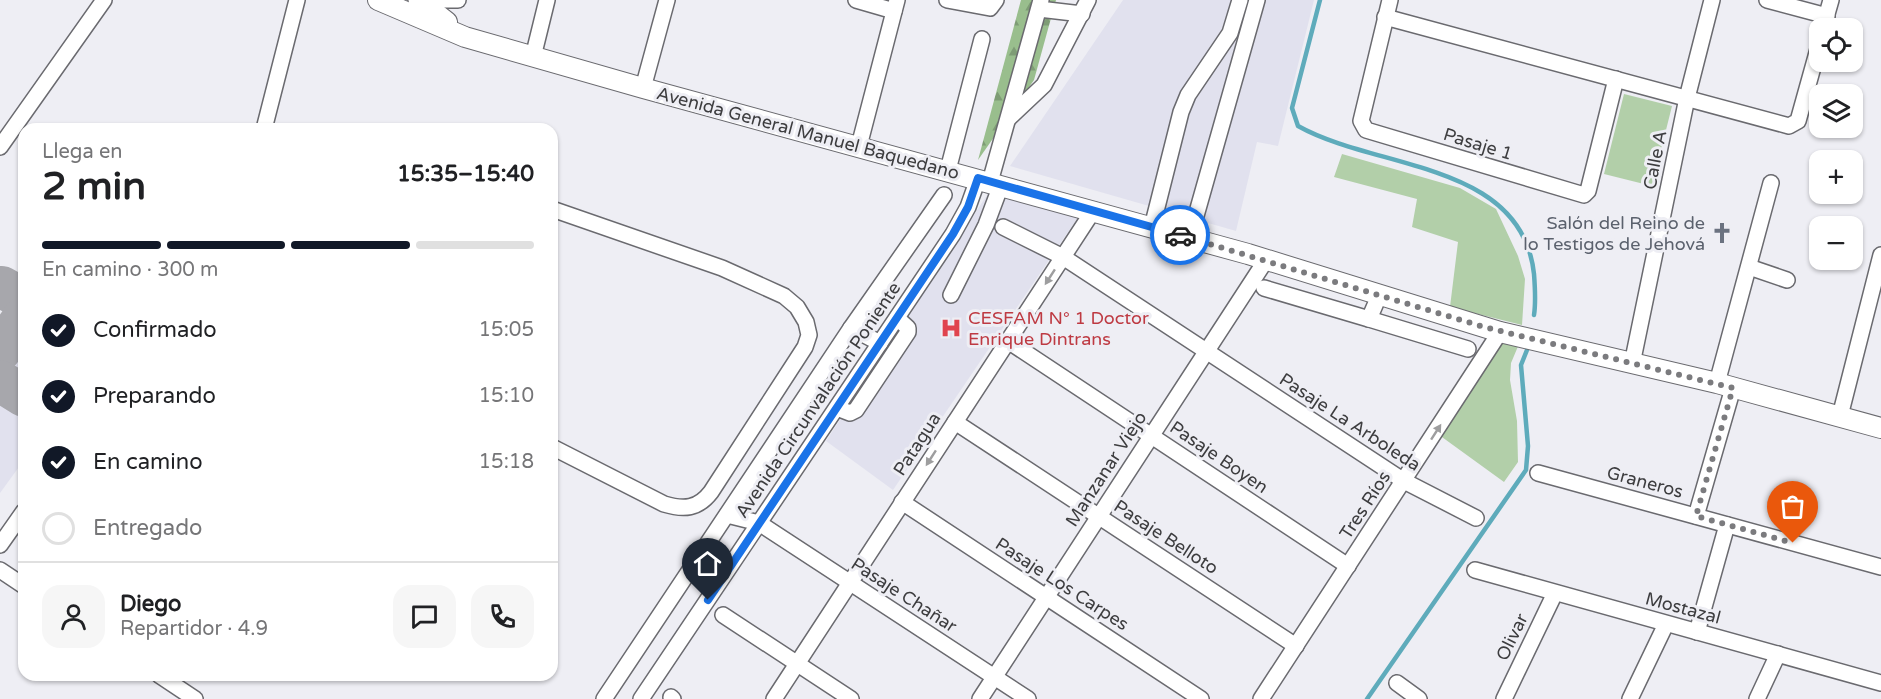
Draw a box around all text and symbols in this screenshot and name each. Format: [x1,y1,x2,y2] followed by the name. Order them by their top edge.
[1809,18,1863,270] map controls
[1809,18,1863,72] button: locate
[654,82,962,184] street label: Avenida General Manuel Baquedano
[1809,84,1863,138] button: layers
[1441,123,1515,165] street label: Pasaje 1
[1638,129,1672,191] street label: Calle A
[42,140,122,164] text: Llega en
[1809,150,1863,204] button: +
[397,161,534,187] text: 15:35–15:40
[42,163,146,210] text: 2 min
[1150,205,1210,265] courier
[1523,212,1705,255] place label: Salón del Reino de lo Testigos de Jehová
[1809,216,1863,270] button: −
[1164,219,1197,252] icon: car
[1710,221,1734,245] church icon: Salón del Reino de lo Testigos de Jehová
[42,258,218,282] text: En camino · 300 m
[1044,269,1055,285] one-way arrow
[731,278,905,522] street label: Avenida Circunvalación Poniente
[968,307,1149,350] place label: CESFAM N° 1 Doctor Enrique Dintrans
[42,314,75,347] icon: check
[939,316,963,340] hospital icon: CESFAM N° 1 Doctor Enrique Dintrans
[93,317,217,343] text: Confirmado
[479,318,534,342] text: 15:05
[1275,368,1425,476] street label: Pasaje La Arboleda
[42,380,75,413] icon: check
[93,383,216,409] text: Preparando
[479,384,534,408] text: 15:10
[1061,407,1151,531] street label: Manzanar Viejo
[888,408,946,480] street label: Patagua
[1166,416,1272,498] street label: Pasaje Boyen
[1430,424,1441,440] one-way arrow
[42,446,75,479] icon: check
[93,449,203,475] text: En camino
[479,450,534,474] text: 15:18
[926,450,937,466] one-way arrow
[1604,461,1686,503] street label: Graneros
[1335,467,1395,543] street label: Tres Ríos
[1767,481,1818,543] pin
[1776,490,1809,523] icon: bag
[1110,495,1222,579] street label: Pasaje Belloto
[93,515,202,541] text: Entregado
[991,533,1133,635] street label: Pasaje Los Carpes
[682,538,733,600] pin
[691,547,724,580] icon: home
[847,553,961,637] street label: Pasaje Chañar
[42,585,105,648] button: person
[393,585,456,648] button: chat
[471,585,534,648] button: phone
[1643,587,1723,629] street label: Mostazal
[120,591,182,617] text: Diego
[1491,610,1533,664] street label: Olivar
[120,617,268,641] text: Repartidor · 4.9

